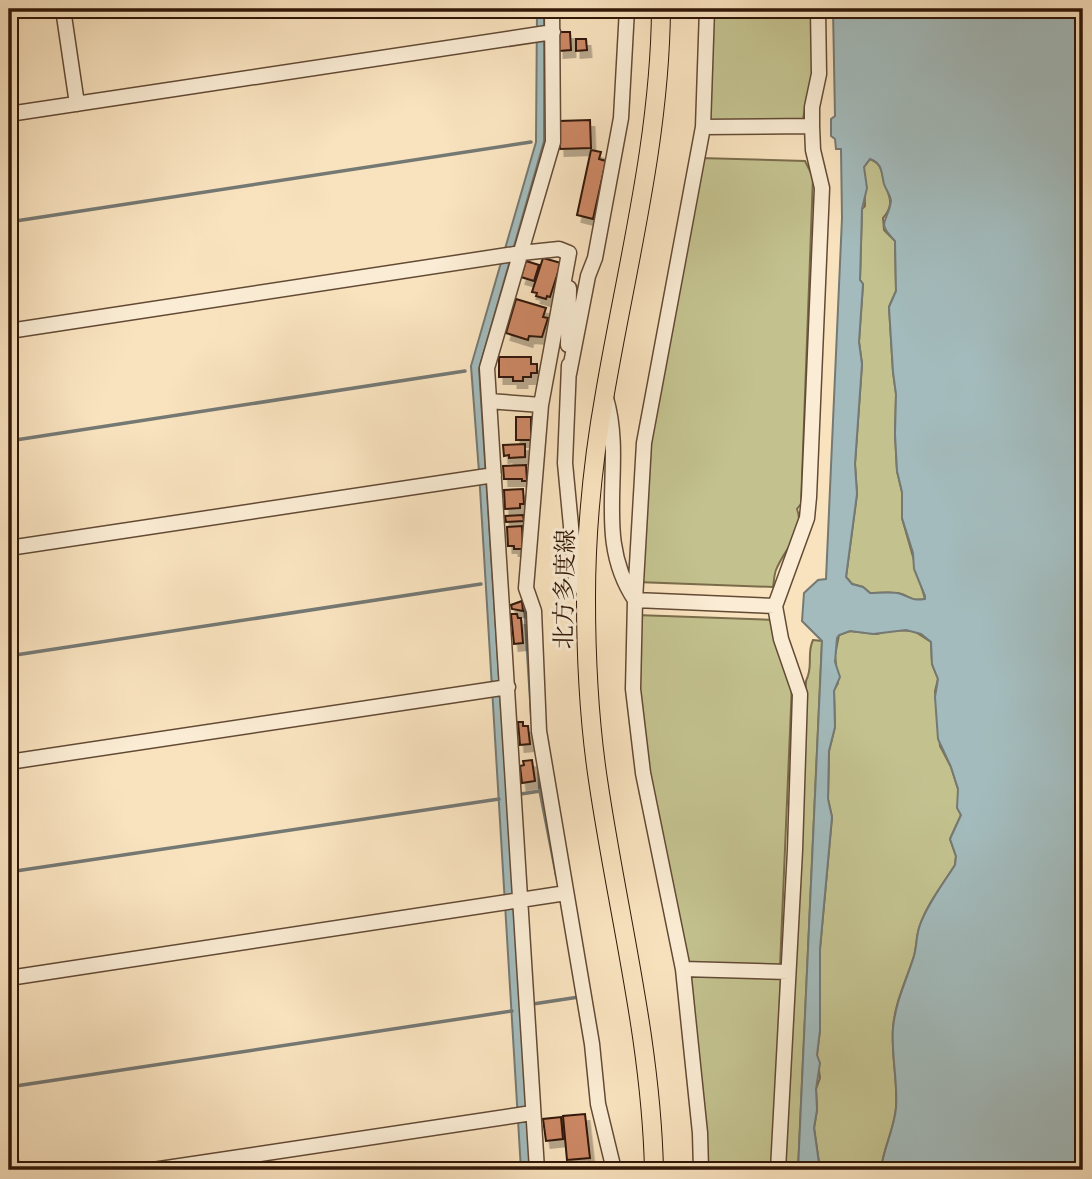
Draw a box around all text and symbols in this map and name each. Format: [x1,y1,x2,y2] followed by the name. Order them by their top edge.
[545,529,583,649] street label: 北方多度線

